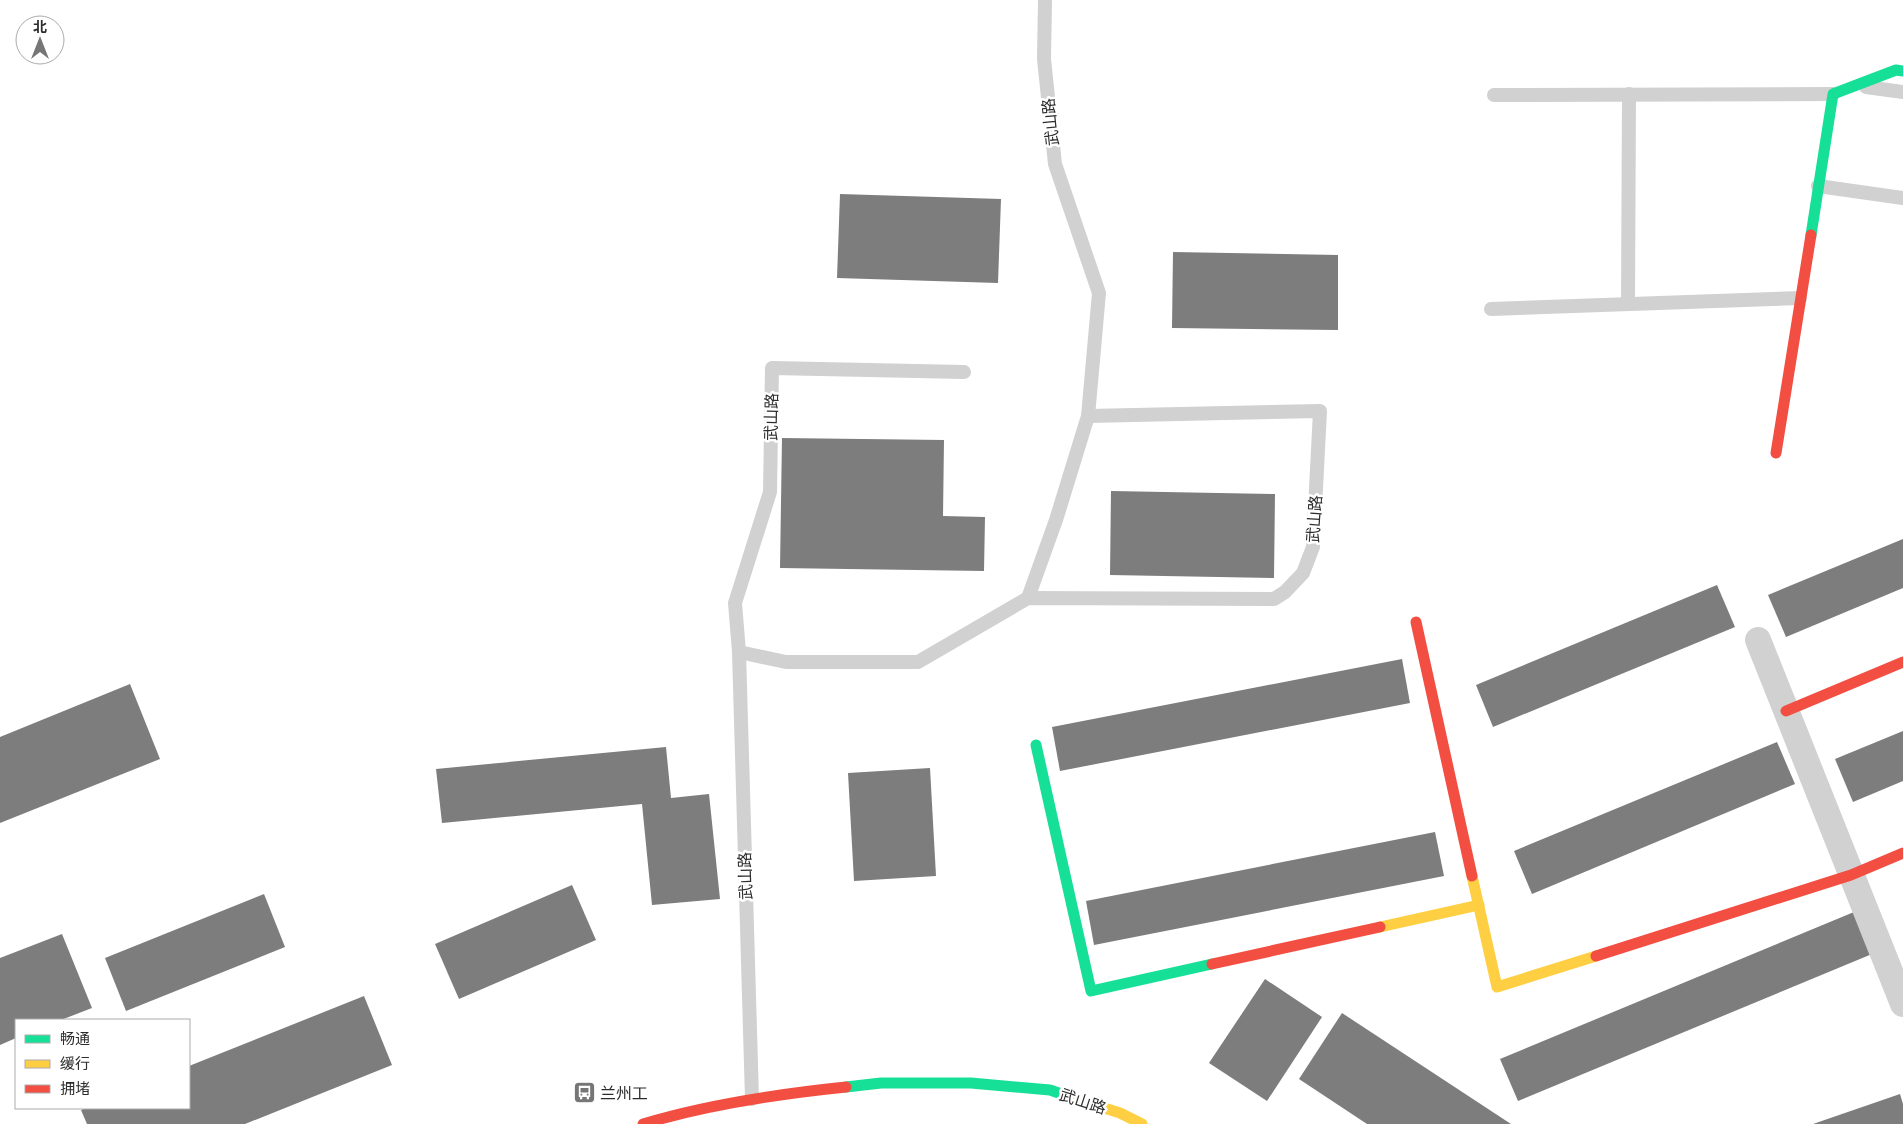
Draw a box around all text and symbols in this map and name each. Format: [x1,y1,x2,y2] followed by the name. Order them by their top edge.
[15,15,65,65] north arrow
[33,18,47,36] text: 北
[1038,97,1062,147] street label: 武山路
[761,393,781,441] street label: 武山路
[1302,494,1326,544] street label: 武山路
[734,852,756,900] street label: 武山路
[15,1019,190,1109] legend
[60,1029,90,1048] text: 畅通
[60,1054,90,1073] text: 缓行
[60,1079,90,1098] text: 拥堵
[572,1081,596,1105] bus stop icon: 兰州工
[600,1083,648,1103] place label: 兰州工
[1057,1084,1109,1118] street label: 武山路

